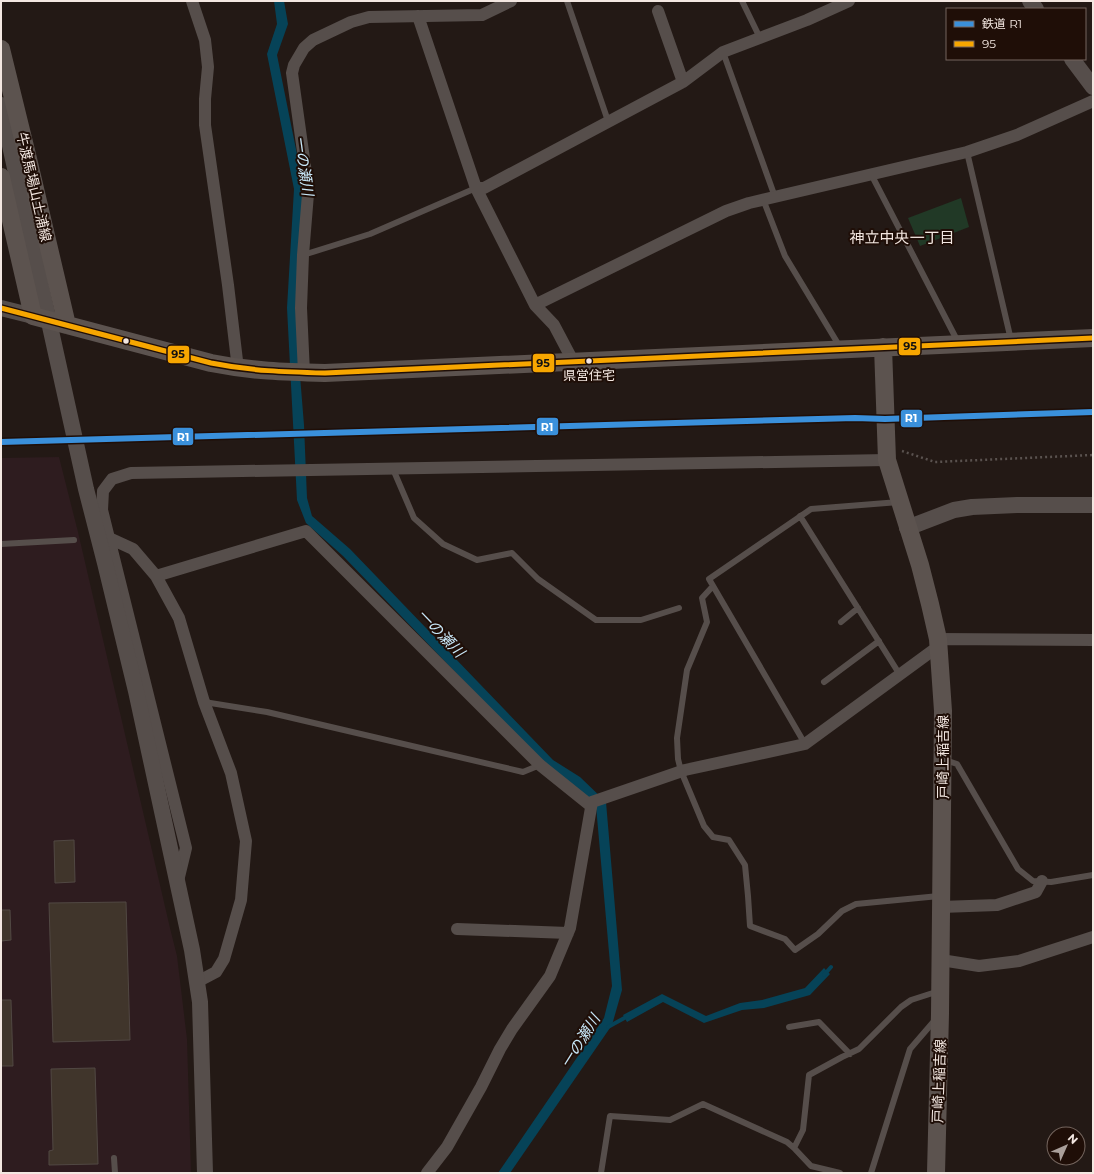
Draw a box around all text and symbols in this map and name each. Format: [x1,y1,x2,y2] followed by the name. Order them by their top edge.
[946,8,1086,60] legend
[982,16,1022,31] text: 鉄道 R1
[982,36,996,51] text: 95
[13,130,55,244] street label: 牛渡馬場山土浦線
[290,135,318,199] water label: 一の瀬川
[849,228,955,247] district label: 神立中央一丁目
[121,336,131,346] unlabelled marker
[898,337,921,356] line badge: 95
[903,339,917,353] text: 95
[167,345,190,364] line badge: 95
[171,347,185,361] text: 95
[532,353,555,373] line badge: 95
[536,356,550,370] text: 95
[584,356,594,366] marker: 県営住宅
[563,367,615,383] place label: 県営住宅
[900,409,923,428] line badge: R1
[905,411,917,425] text: R1
[536,417,559,436] line badge: R1
[541,420,553,434] text: R1
[172,427,194,446] line badge: R1
[177,430,189,444] text: R1
[413,605,470,663] water label: 一の瀬川
[934,715,952,799] street label: 戸崎上稲吉線
[556,1009,605,1071] water label: 一の瀬川
[929,1039,949,1123] street label: 戸崎上稲吉線
[1046,1126,1086,1166] north arrow
[1065,1131,1081,1147] text: N

